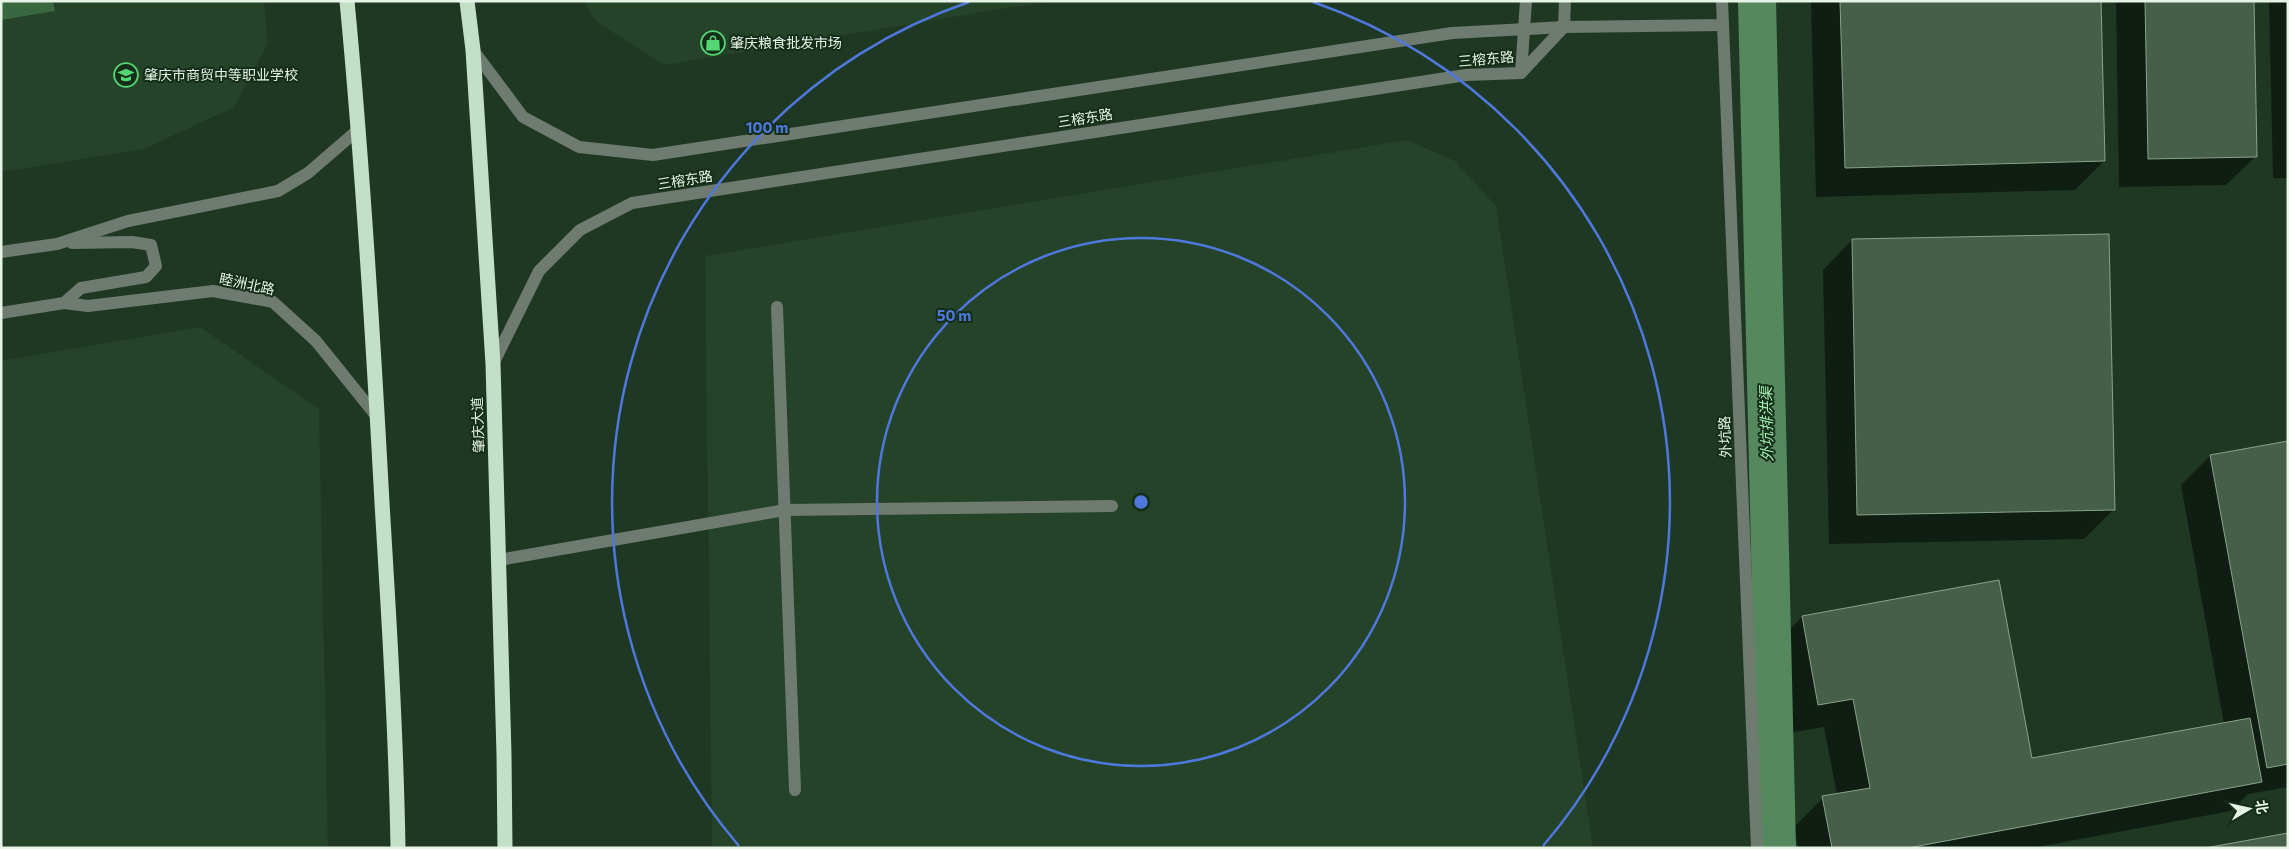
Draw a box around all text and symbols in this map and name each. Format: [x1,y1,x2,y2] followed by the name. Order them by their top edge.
[700,30,726,56] shop icon: 肇庆粮食批发市场
[730,34,842,51] place label: 肇庆粮食批发市场
[1457,48,1515,69] street label: 三榕东路
[113,62,139,88] school or university icon: 肇庆市商贸中等职业学校
[144,66,298,83] place label: 肇庆市商贸中等职业学校
[1056,105,1114,130] street label: 三榕东路
[746,118,788,136] text: 100 m
[656,167,714,192] street label: 三榕东路
[218,269,276,298] street label: 睦洲北路
[937,306,971,324] text: 50 m
[1756,384,1776,462] water label: 外坑排洪渠
[468,397,487,453] street label: 肇庆大道
[1715,416,1734,458] street label: 外坑路
[1132,493,1150,511] centre of rings
[2224,784,2274,834] north arrow
[2253,799,2272,815] text: 北

